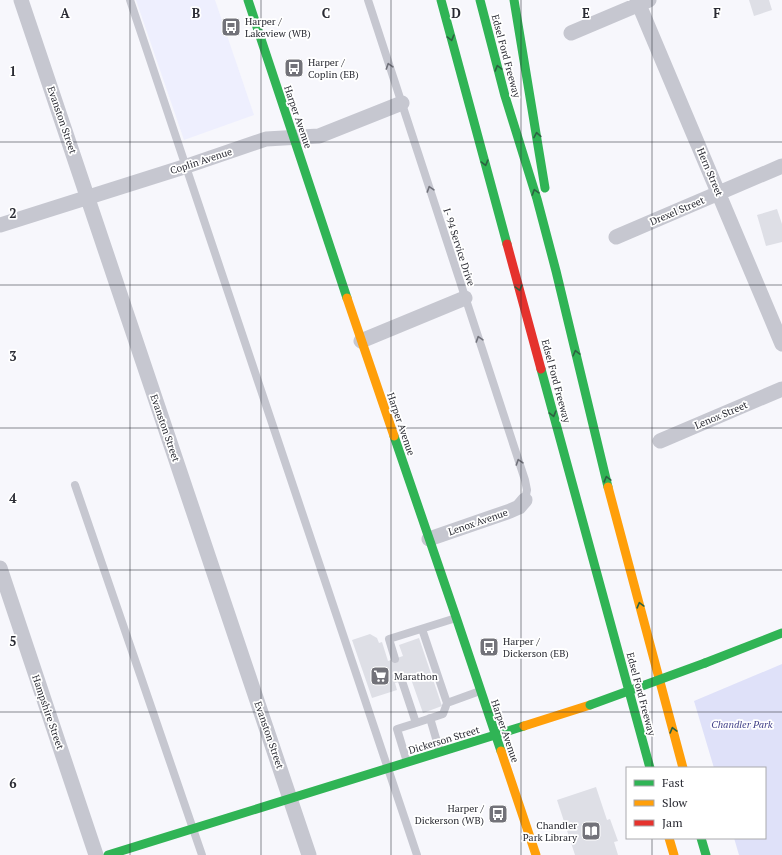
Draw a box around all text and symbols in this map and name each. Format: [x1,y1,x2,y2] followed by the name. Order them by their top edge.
[60,4,70,22] text: A
[192,4,200,22] text: B
[322,4,330,22] text: C
[451,4,461,22] text: D
[582,4,590,22] text: E
[713,4,721,22] text: F
[489,13,524,100] street label: Edsel Ford Freeway
[245,15,311,40] place label: Harper / Lakeview (WB)
[220,16,242,38] bus stop icon: Harper / Lakeview (WB)
[446,34,455,41] one-way arrow
[308,56,359,81] place label: Harper / Coplin (EB)
[283,57,305,79] bus stop icon: Harper / Coplin (EB)
[9,62,17,80] text: 1
[386,62,394,69] one-way arrow
[494,64,503,71] one-way arrow
[281,84,315,150] street label: Harper Avenue
[44,85,80,156] street label: Evanston Street
[533,132,542,138] one-way arrow
[168,145,234,177] street label: Coplin Avenue
[694,146,726,198] street label: Hern Street
[480,159,489,166] one-way arrow
[426,185,435,192] one-way arrow
[531,189,540,196] one-way arrow
[648,194,706,228] street label: Drexel Street
[9,204,17,222] text: 2
[440,206,478,288] street label: I- 94 Service Drive
[514,285,523,292] one-way arrow
[475,336,483,343] one-way arrow
[539,338,574,425] street label: Edsel Ford Freeway
[9,347,17,365] text: 3
[572,349,580,356] one-way arrow
[384,391,418,457] street label: Harper Avenue
[147,393,183,464] street label: Evanston Street
[693,398,750,432] street label: Lenox Street
[549,411,557,417] one-way arrow
[516,459,524,466] one-way arrow
[603,476,611,482] one-way arrow
[9,489,17,507] text: 4
[447,506,509,538] street label: Lenox Avenue
[636,601,644,608] one-way arrow
[9,632,17,650] text: 5
[503,635,569,660] place label: Harper / Dickerson (EB)
[478,636,500,658] bus stop icon: Harper / Dickerson (EB)
[624,651,659,738] street label: Edsel Ford Freeway
[369,665,391,687] supermarket icon: Marathon
[394,670,438,683] place label: Marathon
[29,673,67,751] street label: Hampshire Street
[488,698,522,764] street label: Harper Avenue
[251,700,287,771] street label: Evanston Street
[711,718,773,731] park label: Chandler Park
[407,723,481,757] street label: Dickerson Street
[669,727,678,734] one-way arrow
[626,767,766,839] legend
[9,774,17,792] text: 6
[662,775,685,790] text: Fast
[662,795,688,810] text: Slow
[415,802,485,827] place label: Harper / Dickerson (WB)
[487,803,509,825] bus stop icon: Harper / Dickerson (WB)
[662,815,683,830] text: Jam
[523,819,578,844] place label: Chandler Park Library
[580,820,602,842] library icon: Chandler Park Library

